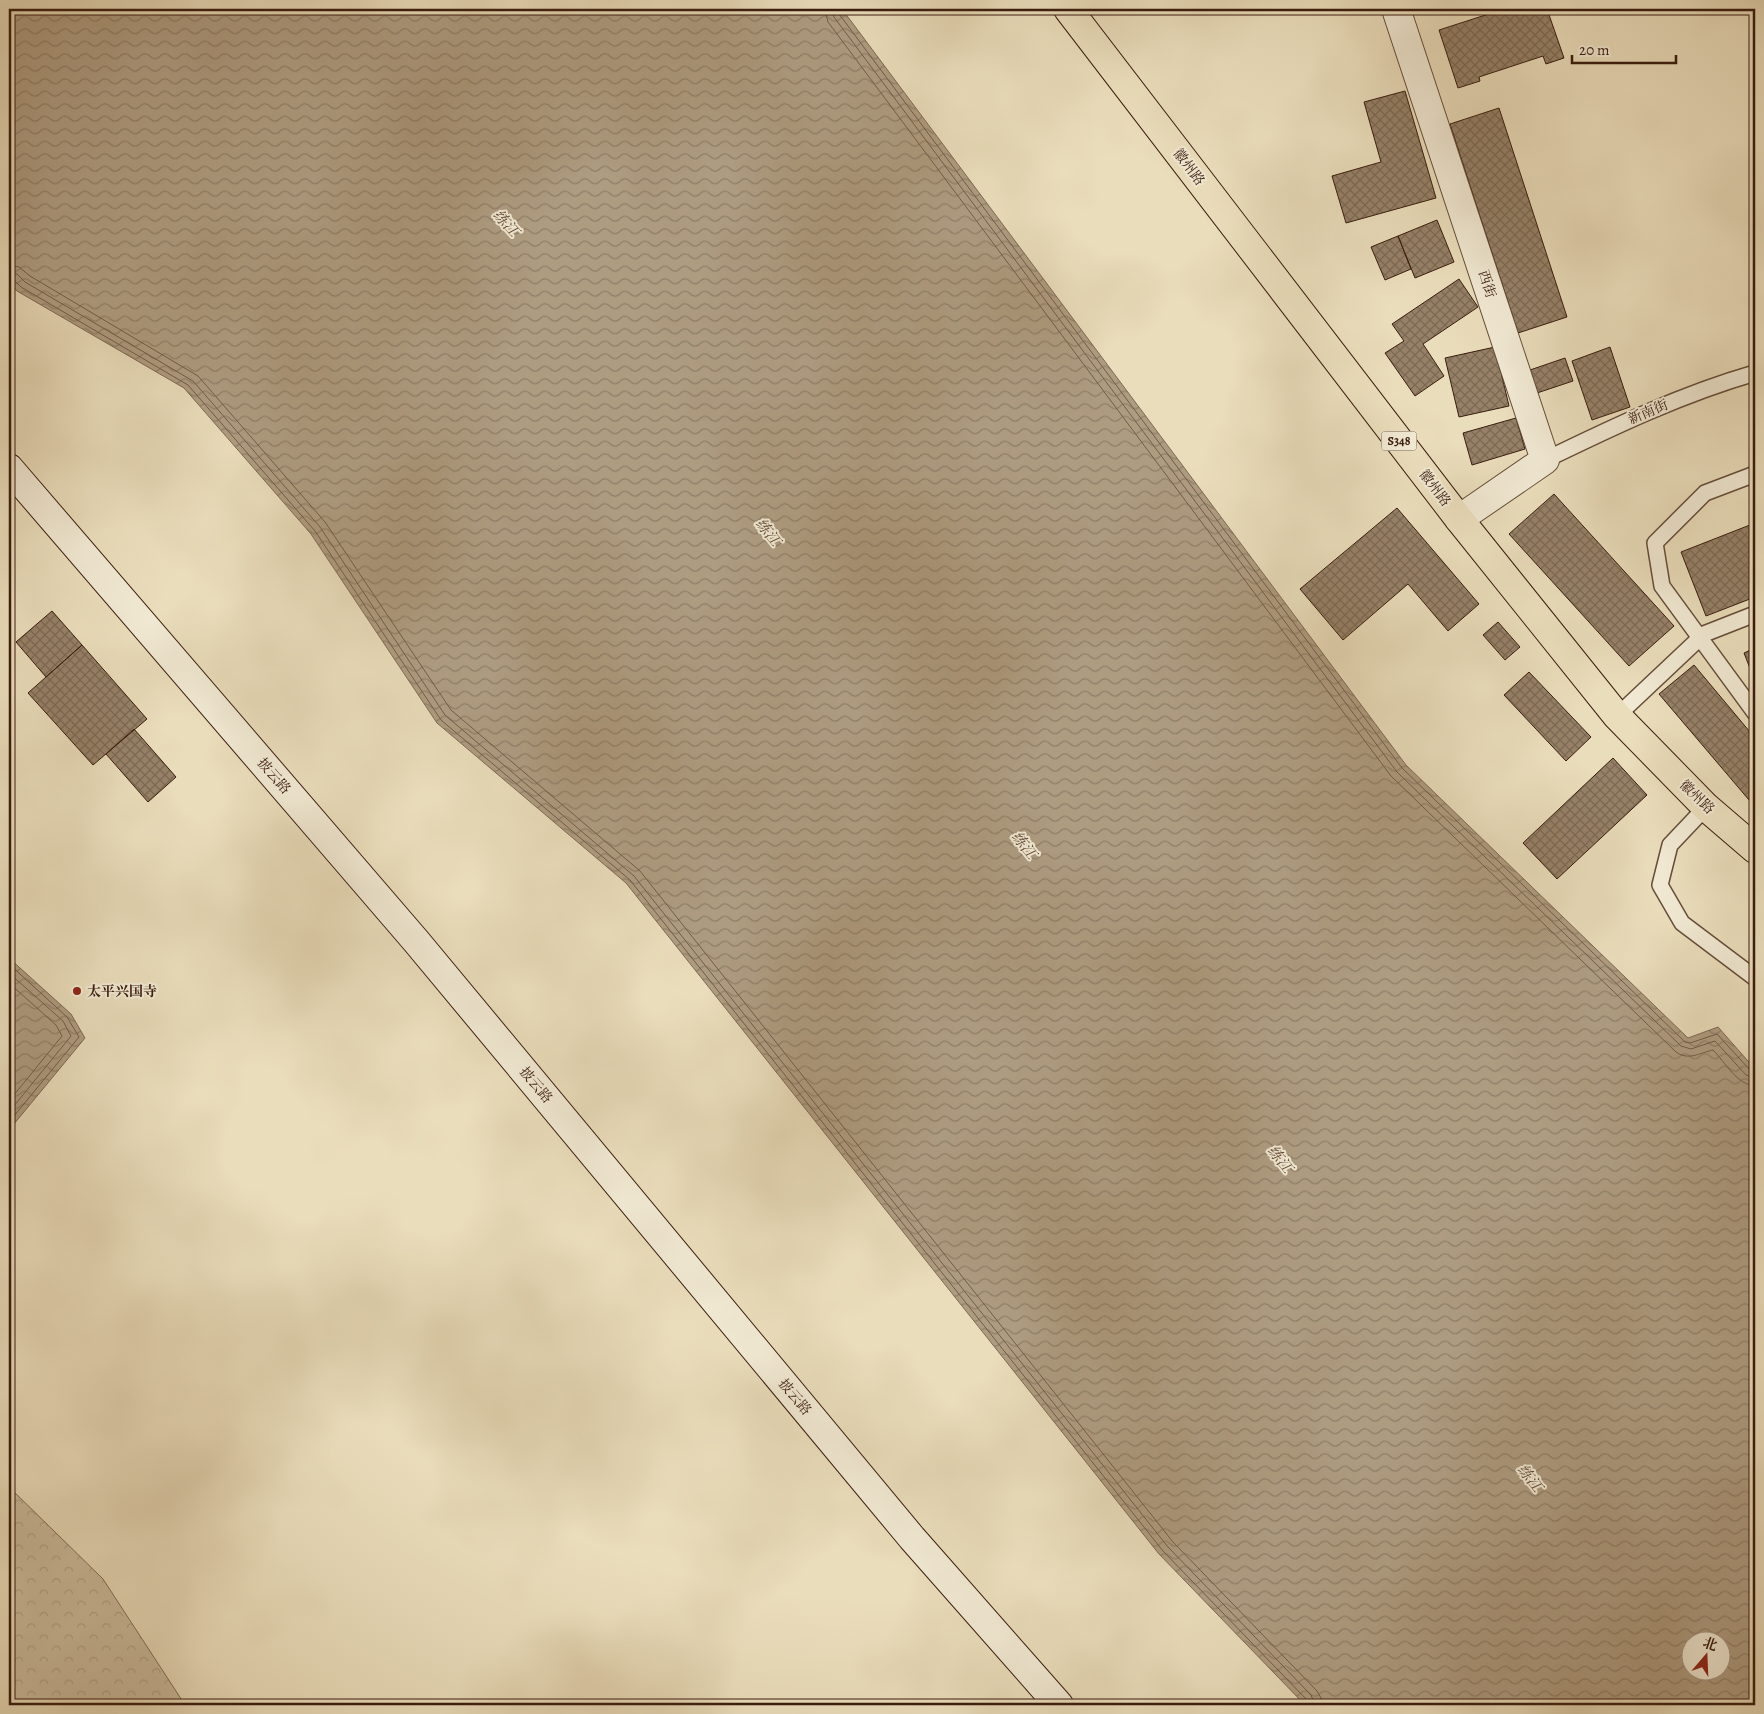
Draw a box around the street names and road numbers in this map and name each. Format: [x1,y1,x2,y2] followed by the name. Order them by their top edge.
[1169,145,1209,189] street label: 徽州路
[1474,268,1500,300] street label: 西街
[1625,395,1671,429] street label: 新南街
[1382,432,1416,451] road number: S348
[1415,466,1455,510] street label: 徽州路
[253,754,295,798] street label: 披云路
[1675,776,1719,818] street label: 徽州路
[515,1063,557,1107] street label: 披云路
[774,1375,816,1419] street label: 披云路

